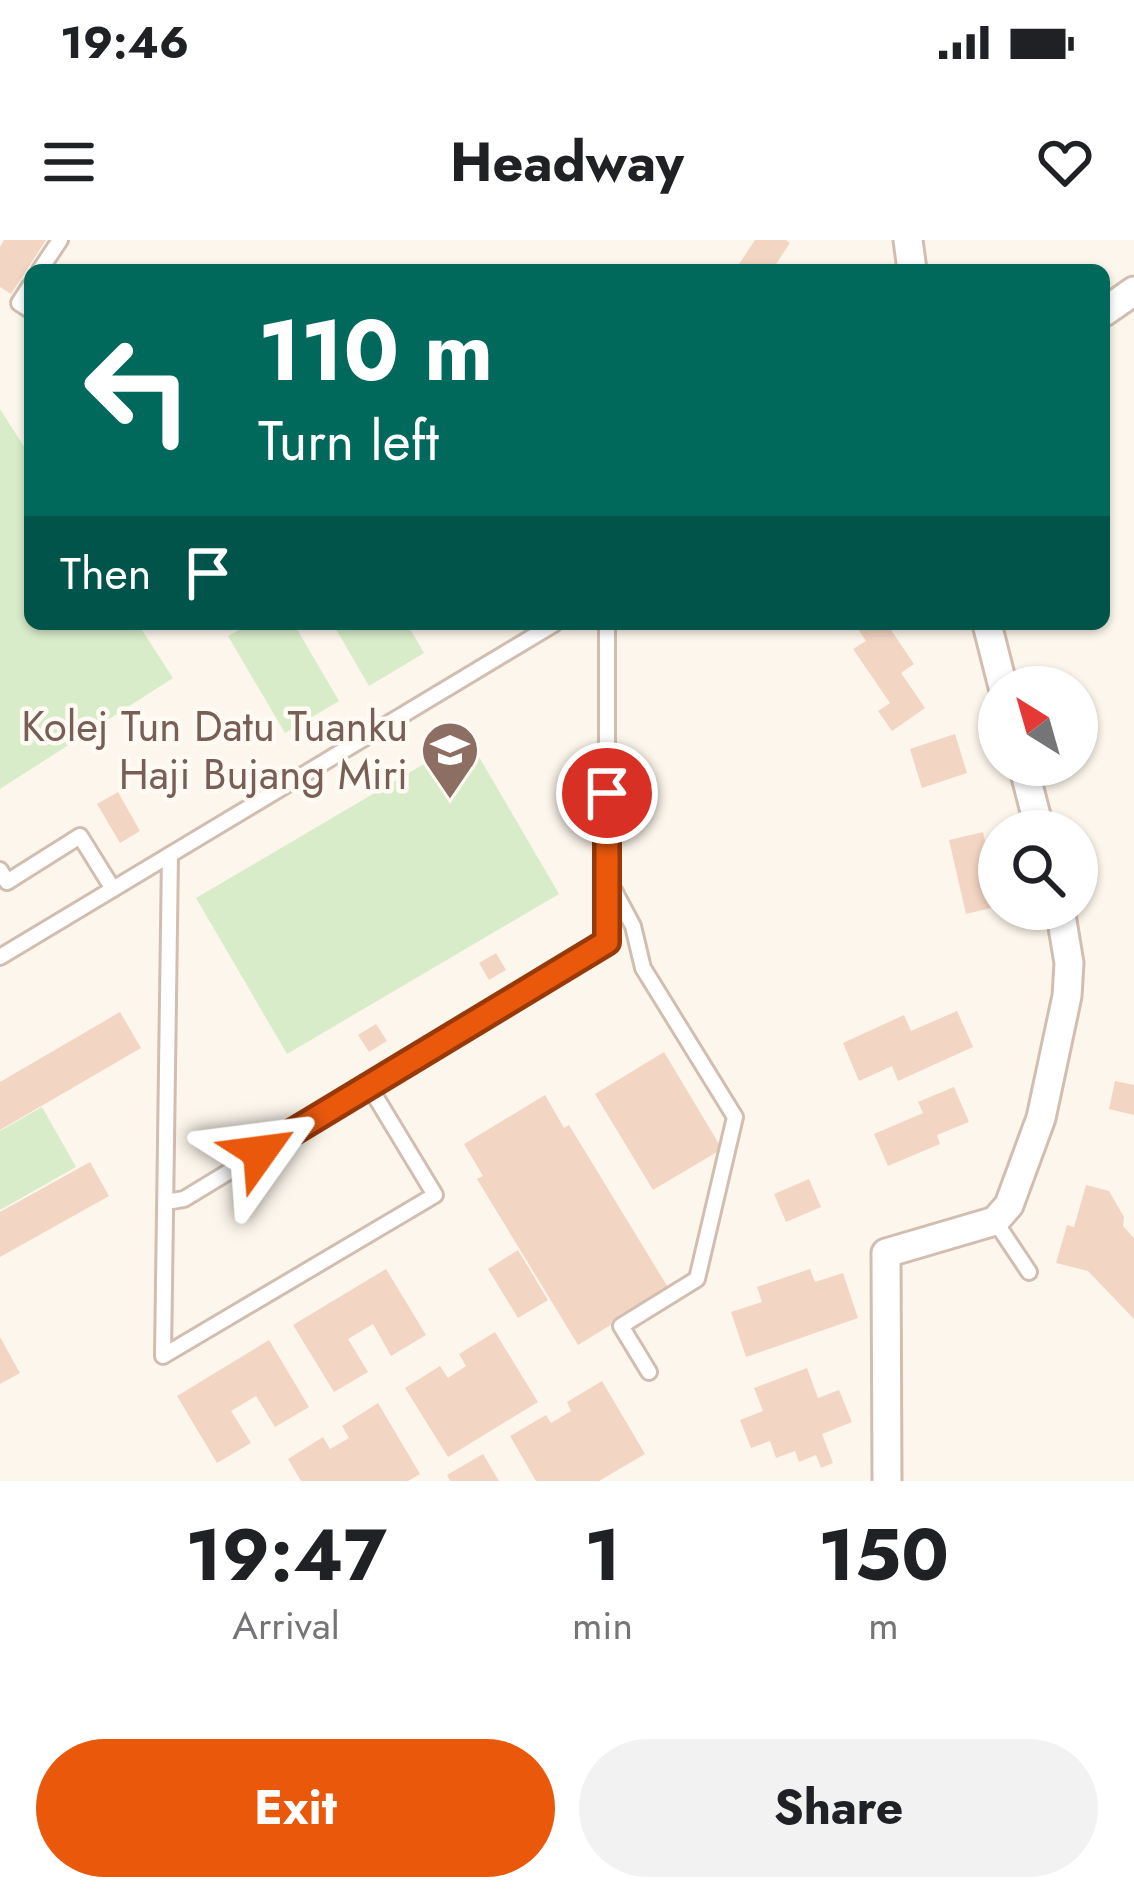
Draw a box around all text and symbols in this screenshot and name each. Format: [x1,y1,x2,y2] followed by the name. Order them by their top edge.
[60,10,189,75] text: 19:46
[450,123,684,201] text: Headway
[36,129,102,195] icon: menu
[1032,129,1098,195] icon: heart
[258,290,493,412] text: 110 m
[60,312,216,468] icon: left
[258,402,439,480] text: Turn left
[175,540,241,606] icon: arrive
[60,541,151,606] text: Then
[978,666,1098,786] north arrow
[978,666,1098,930] map controls
[21,696,408,805] place label: Kolej Tun Datu Tuanku Haji Bujang Miri
[419,719,481,801] school or university icon: Kolej Tun Datu Tuanku Haji Bujang Miri
[556,742,658,844] pin
[574,760,640,826] icon: arrive
[978,810,1098,930] button: search
[197,1089,323,1215] position arrow
[185,1503,387,1607] text: 19:47
[584,1503,621,1607] text: 1
[818,1503,949,1607] text: 150
[232,1597,340,1654] text: Arrival
[572,1597,633,1654] text: min
[868,1597,899,1654] text: m
[36,1739,555,1877] button: Exit
[579,1739,1098,1877] button: Share

